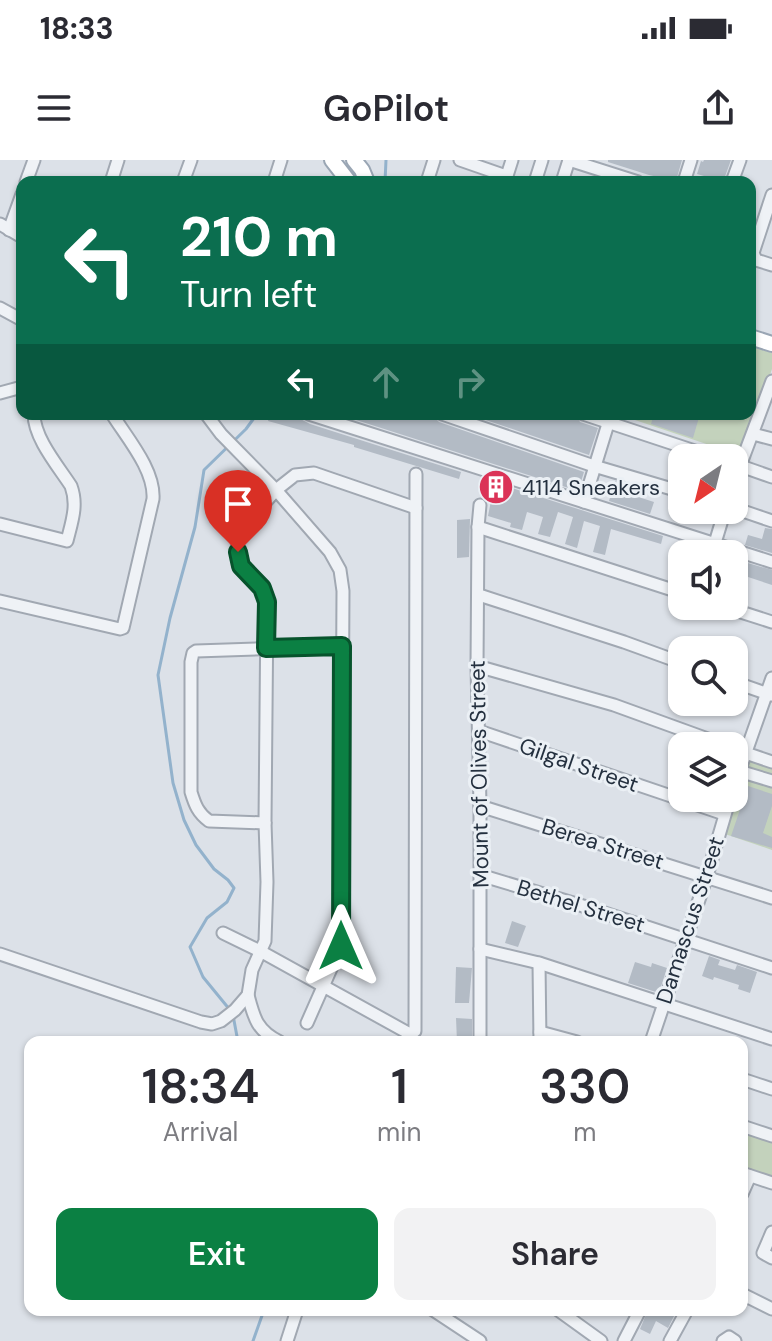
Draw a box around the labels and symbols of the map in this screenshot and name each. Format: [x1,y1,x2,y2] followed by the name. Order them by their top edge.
[668,444,748,524] north arrow
[477,468,515,506] building icon: 4114 Sneakers
[204,470,272,552] pin
[522,473,660,502] place label: 4114 Sneakers
[463,660,495,888] street label: Mount of Olives Street
[516,731,642,799] street label: Gilgal Street
[538,812,668,876] street label: Berea Street
[649,833,731,1007] street label: Damascus Street
[514,873,648,939] street label: Bethel Street
[299,904,383,988] position arrow

